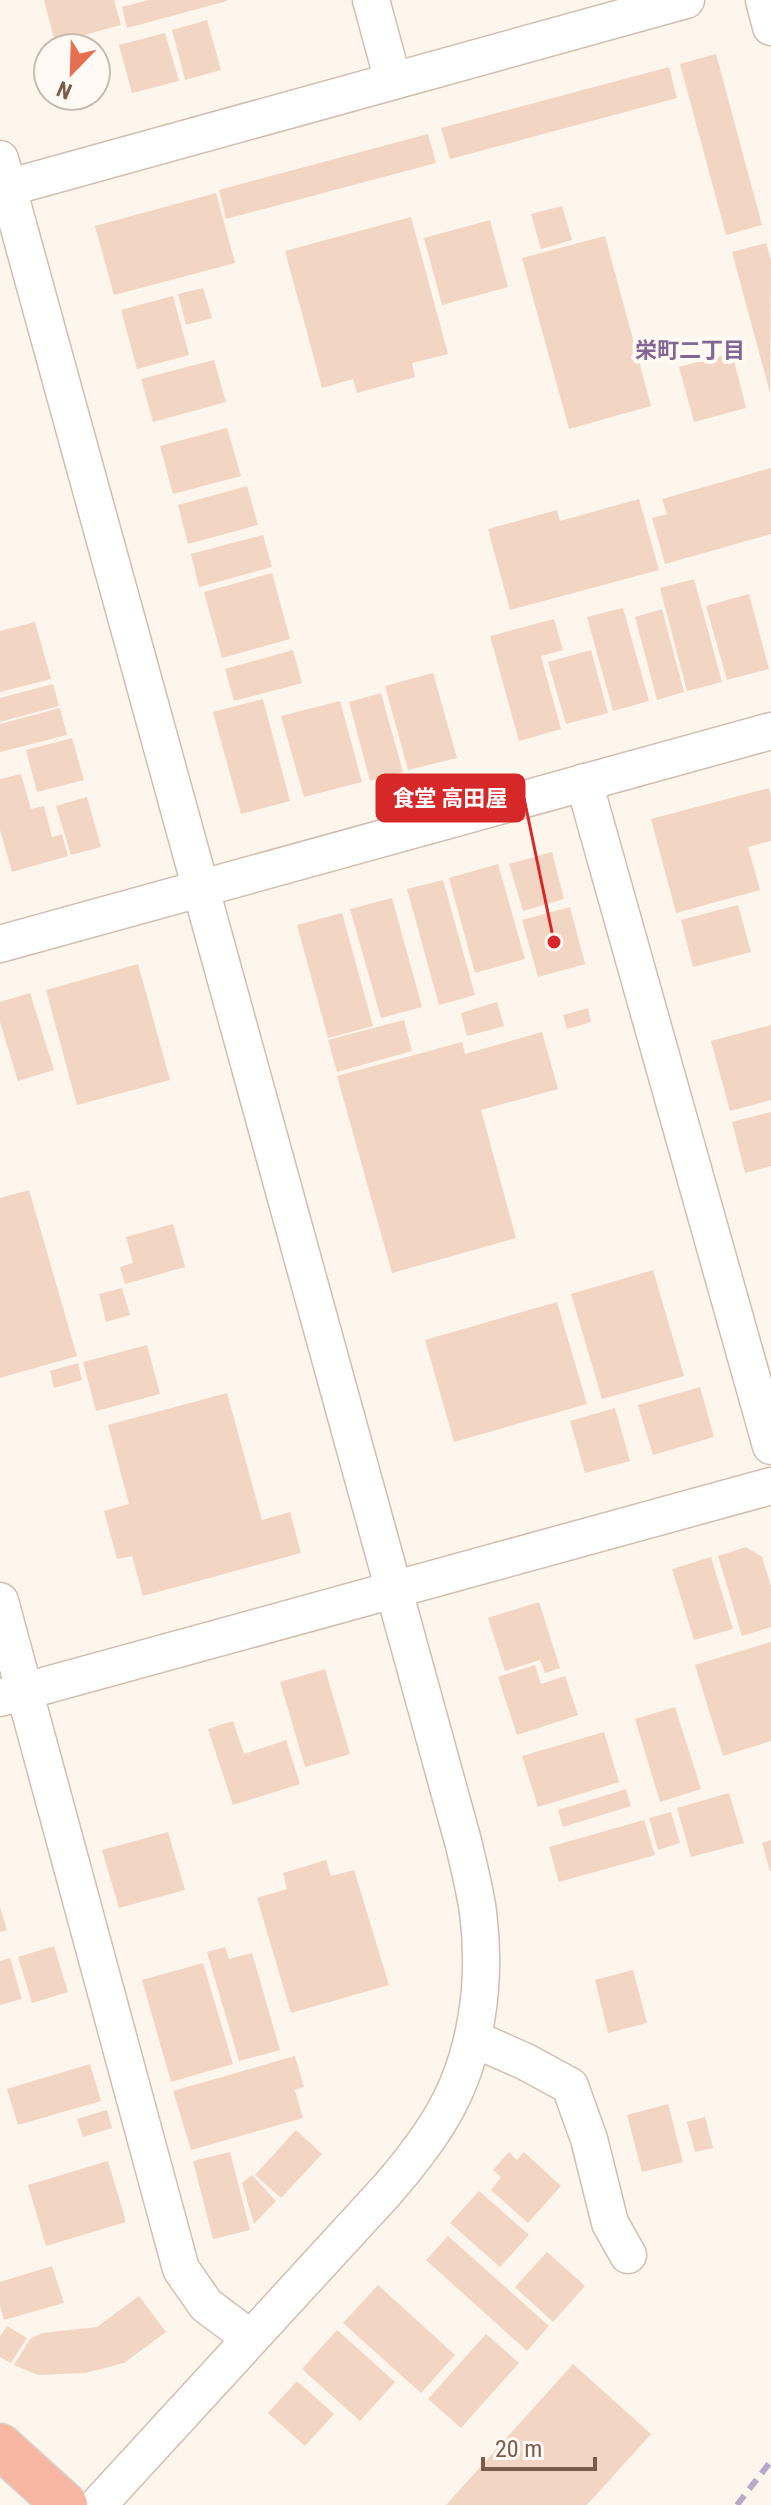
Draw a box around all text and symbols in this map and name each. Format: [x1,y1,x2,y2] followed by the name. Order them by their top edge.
[32,32,112,112] north arrow
[53,76,75,104] text: N
[635,338,745,363] district label: 栄町二丁目
[377,775,524,821] callout: 食堂 高田屋
[392,786,508,811] text: 食堂 高田屋
[483,2421,595,2471] scale bar
[495,2435,542,2463] text: 20 m

